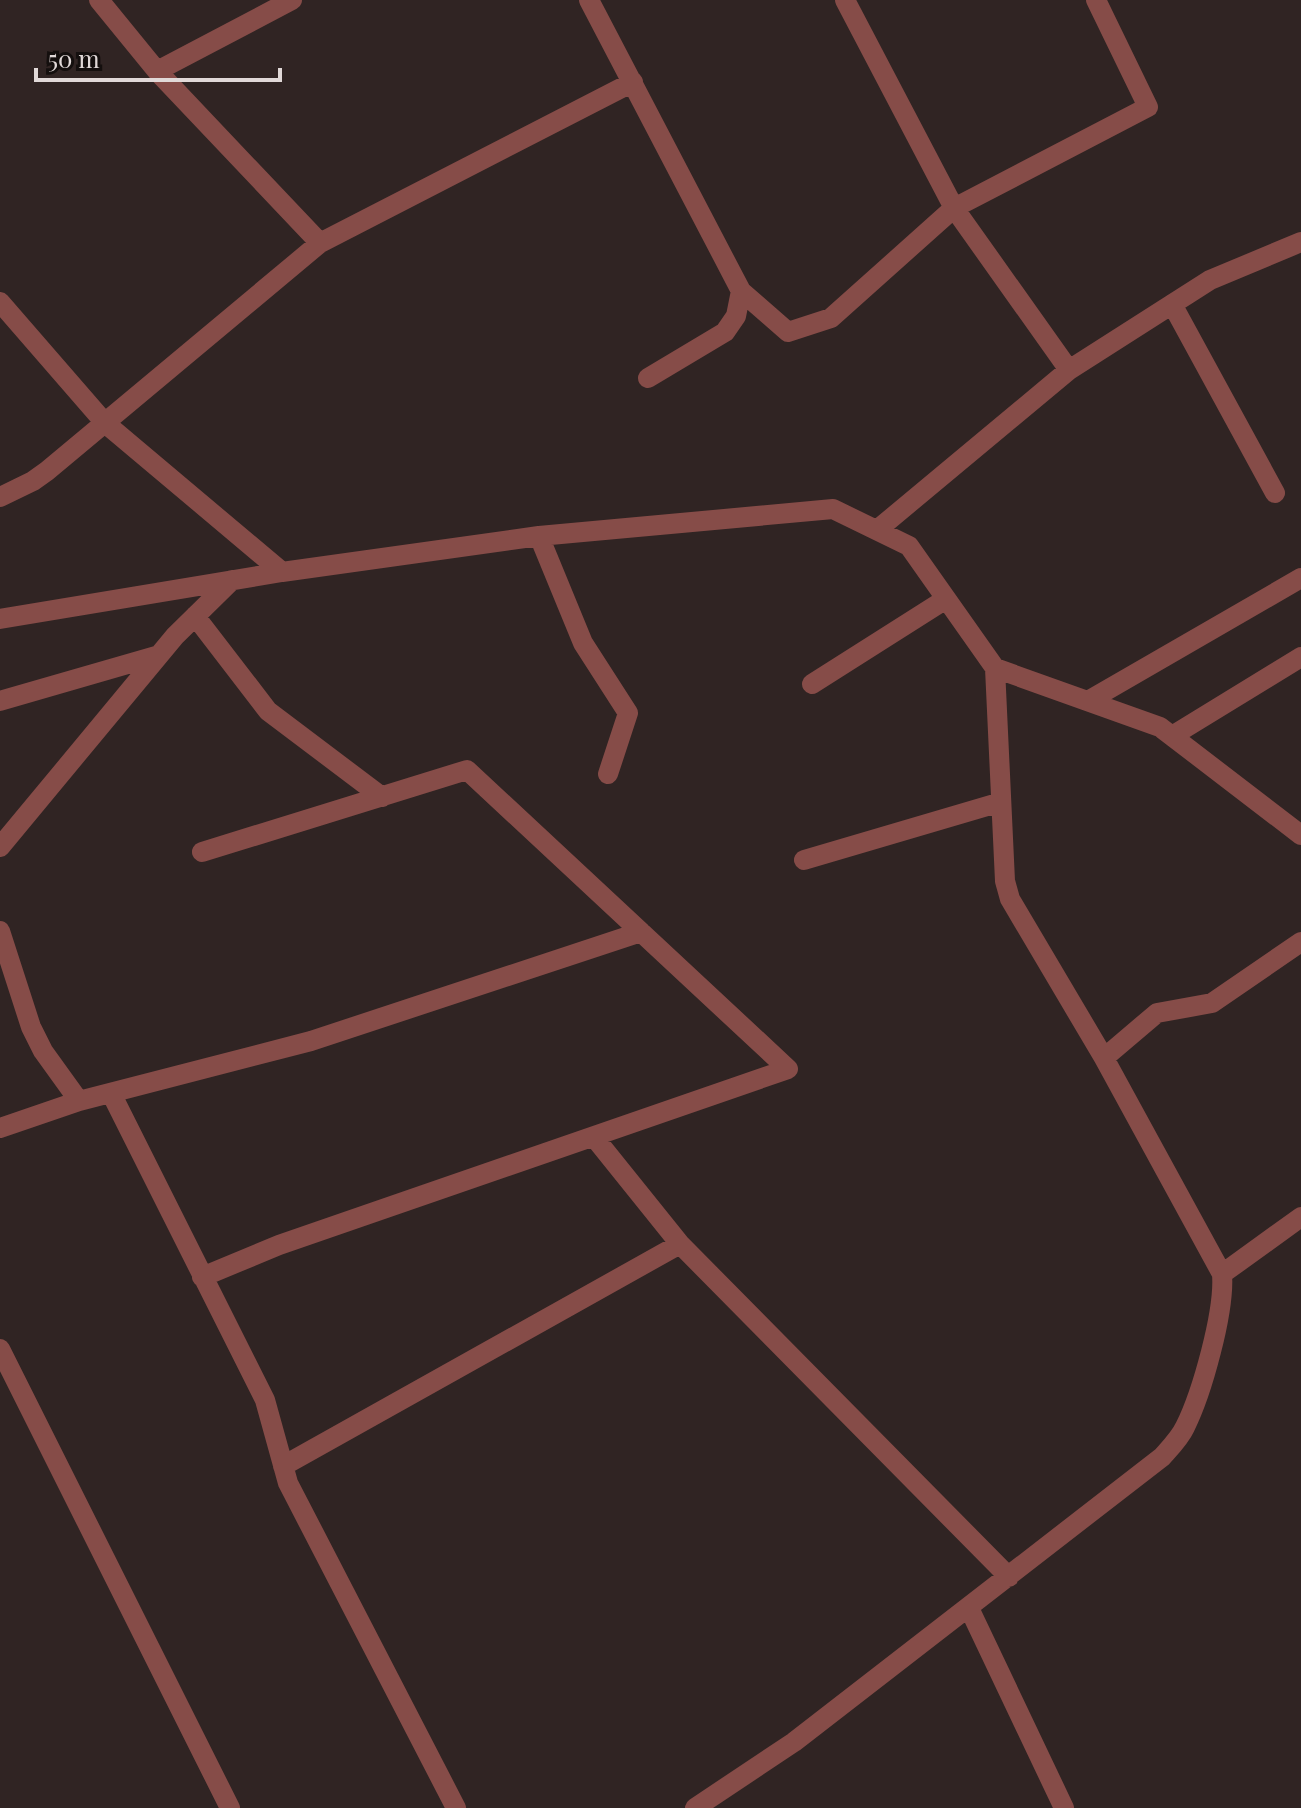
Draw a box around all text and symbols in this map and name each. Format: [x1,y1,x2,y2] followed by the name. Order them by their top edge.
[36,32,280,82] scale bar
[48,42,100,74] text: 50 m

